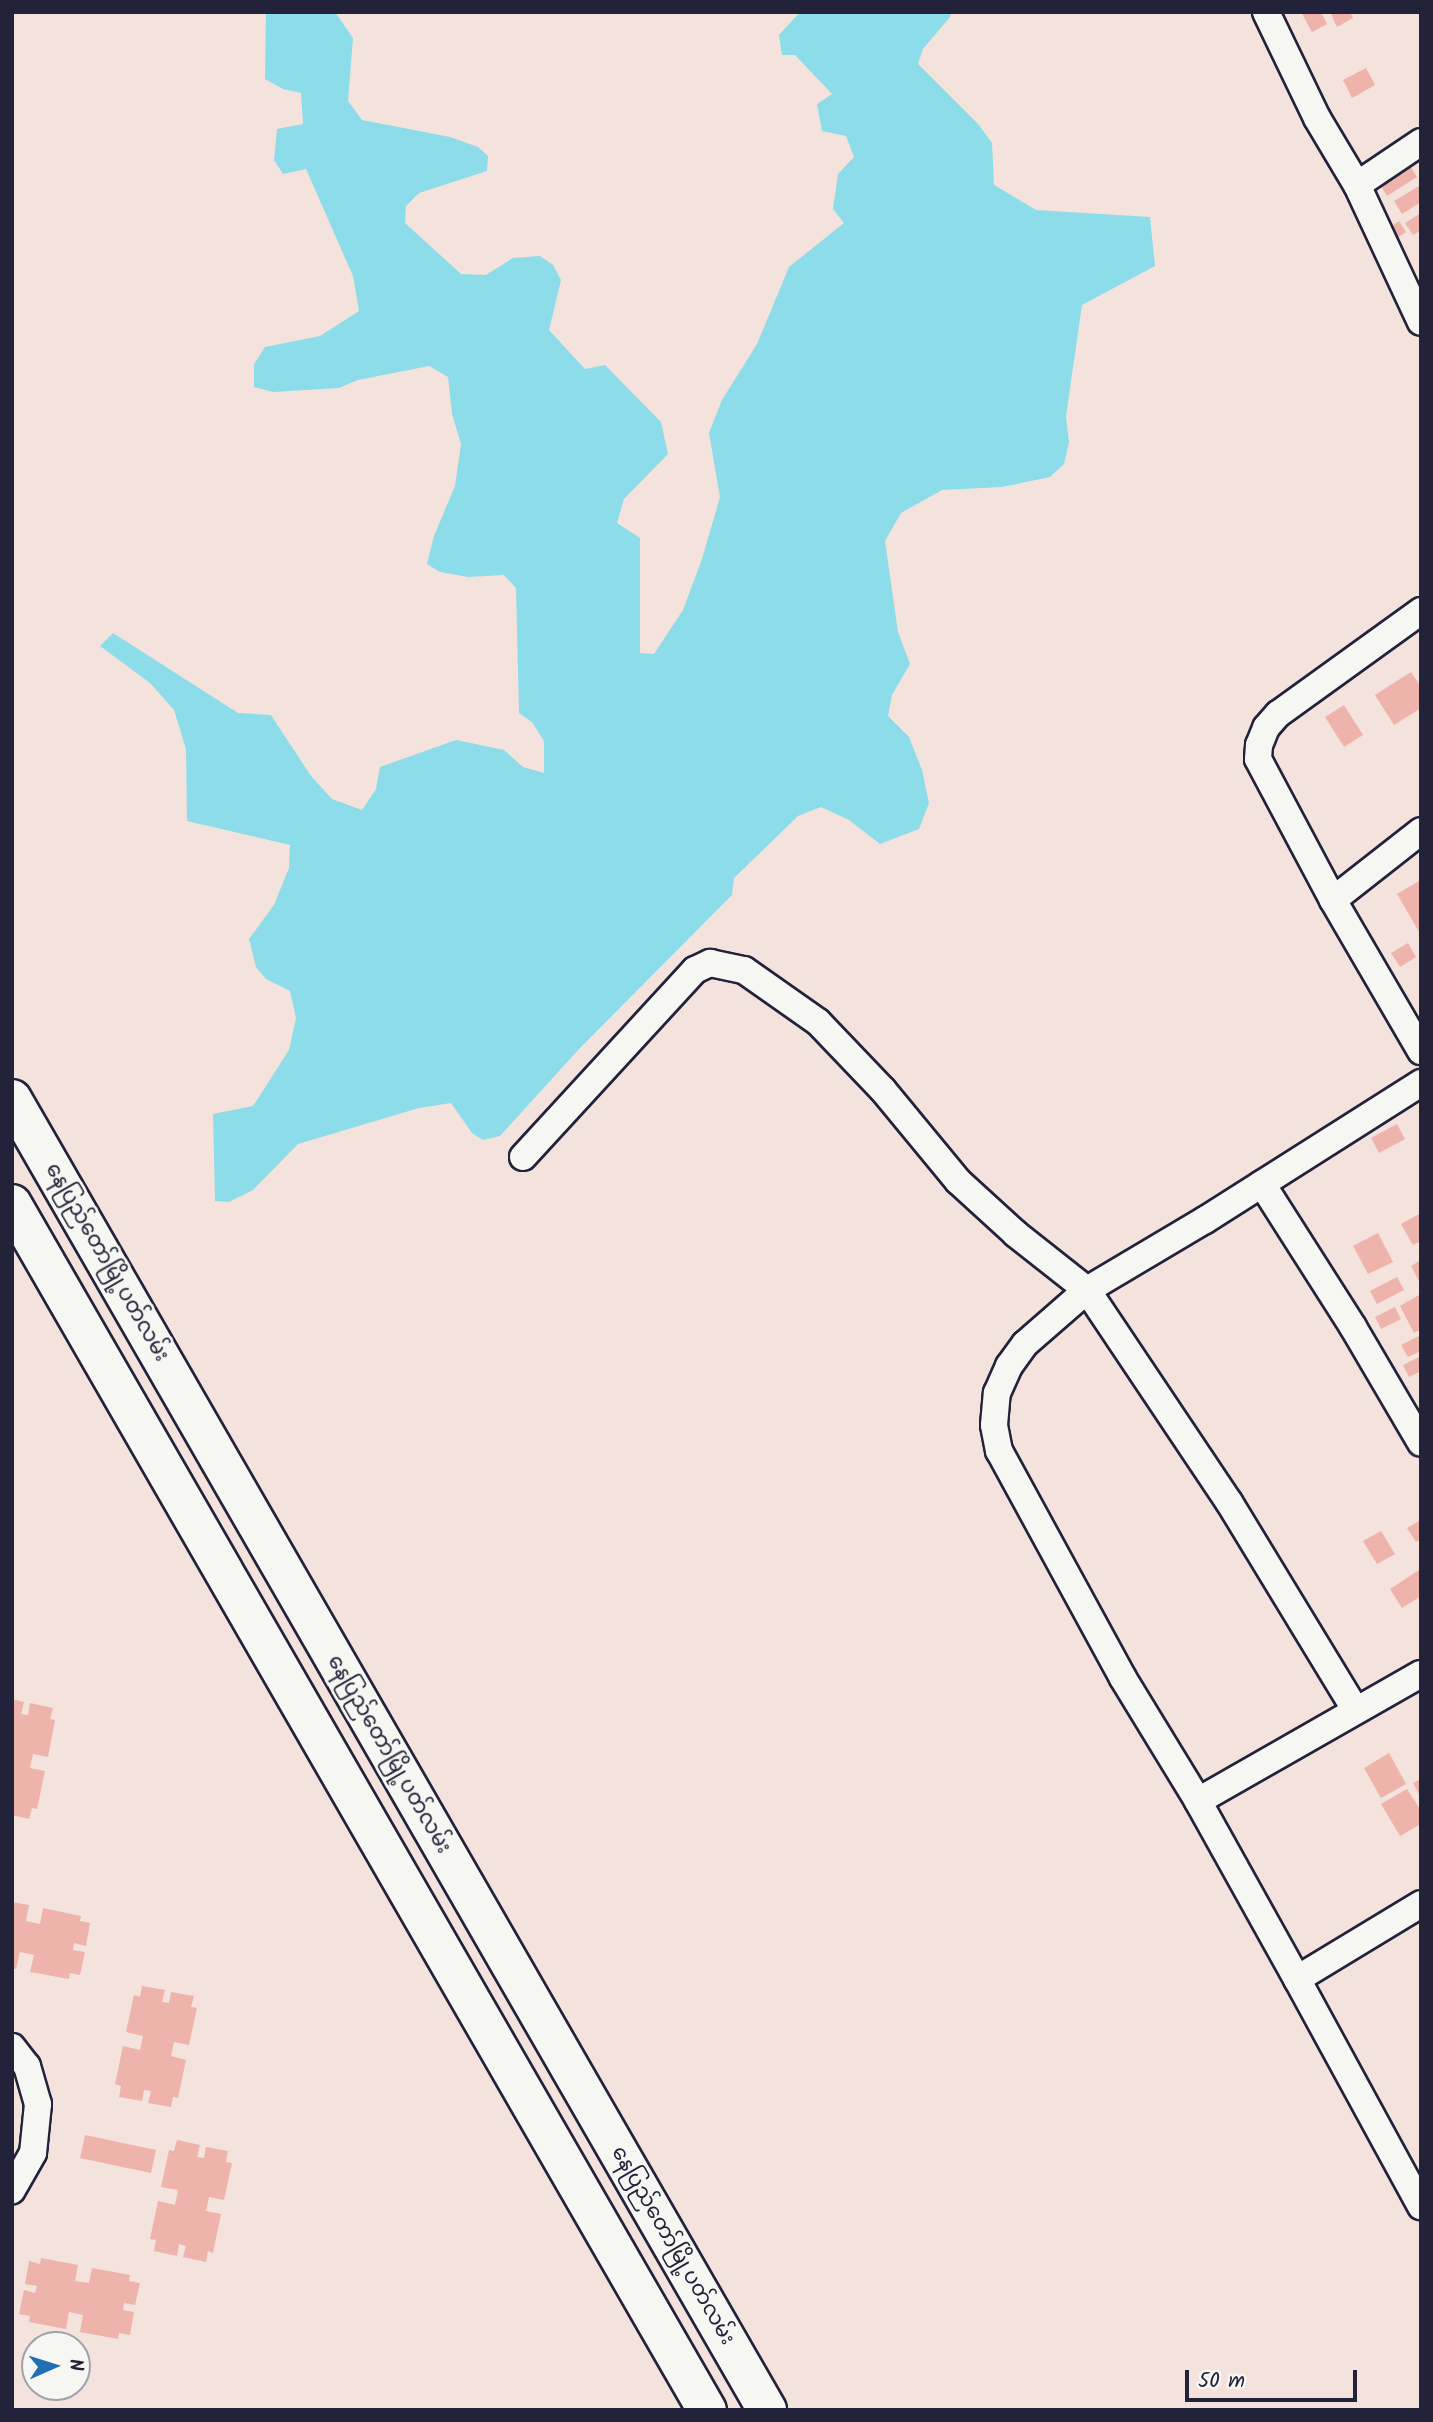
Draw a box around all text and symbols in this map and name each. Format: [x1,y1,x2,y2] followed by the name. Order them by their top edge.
[39,1159,173,1367] street label: နေပြည်တော်မြို့ပတ်လမ်း
[321,1651,455,1859] street label: နေပြည်တော်မြို့ပတ်လမ်း
[605,2142,739,2350] street label: နေပြည်တော်မြို့ပတ်လမ်း
[21,2331,91,2401] north arrow
[1188,2356,1360,2400] scale bar
[60,2358,90,2372] text: N
[1198,2365,1245,2398] text: 50 m

